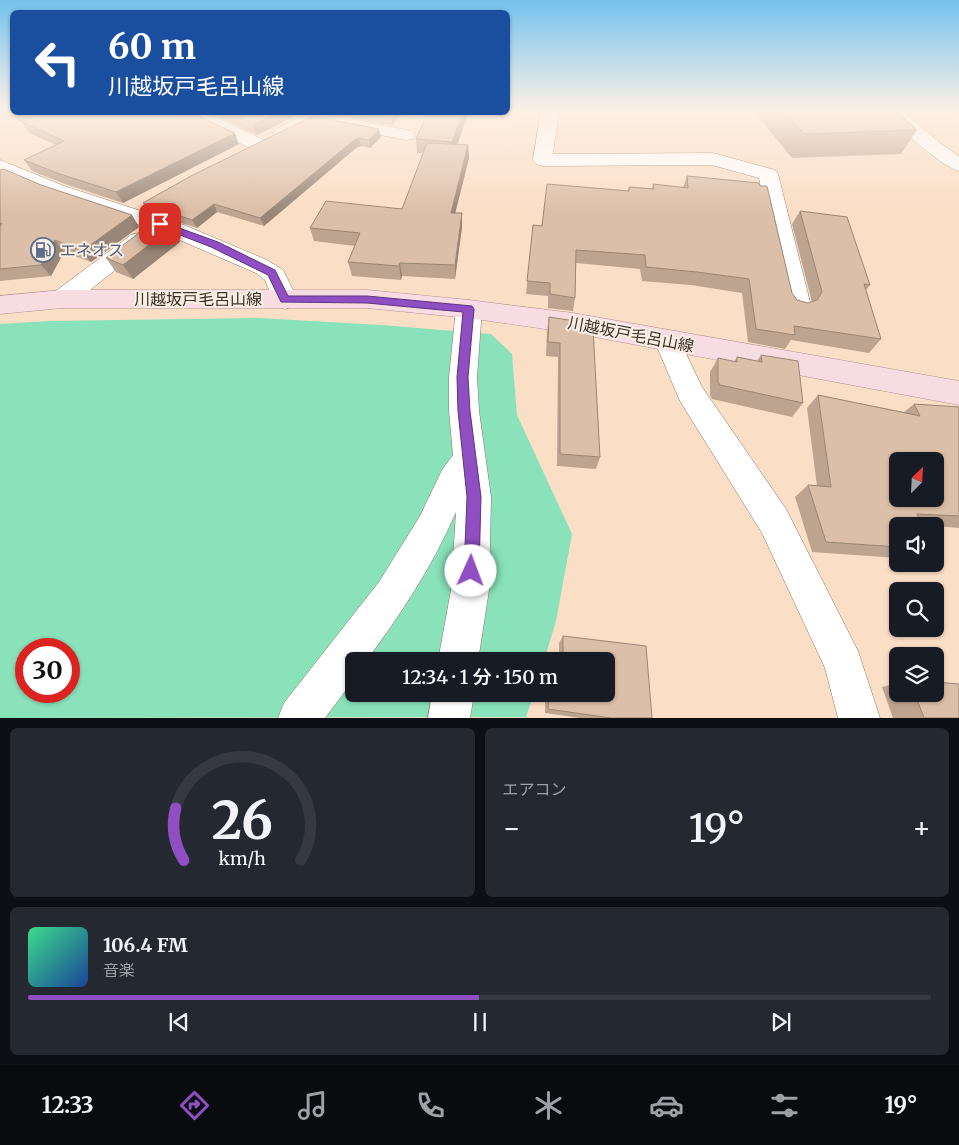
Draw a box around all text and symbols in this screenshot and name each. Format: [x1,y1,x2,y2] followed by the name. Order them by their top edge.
[108,25,196,69] text: 60 m
[25,30,90,95] icon: left
[108,72,284,100] text: 川越坂戸毛呂山線
[139,203,181,245] pin
[146,210,174,238] icon: arrive
[30,237,56,263] fuel station icon: エネオス
[60,240,124,260] place label: エネオス
[134,289,262,309] street label: 川越坂戸毛呂山線
[566,312,696,356] street label: 川越坂戸毛呂山線
[889,452,944,508] north arrow
[889,452,944,702] map controls
[889,517,944,572] button: sound
[444,544,496,596] position arrow
[889,582,944,637] button: search
[15,638,80,703] speed limit sign: 30
[889,647,944,702] button: layers
[402,665,558,689] text: 12:34 · 1 分 · 150 m
[503,779,567,799] text: エアコン
[211,788,273,853] text: 26
[689,805,745,852] text: 19°
[503,810,521,846] text: −
[912,810,931,846] text: +
[219,847,266,870] text: km/h
[103,933,188,957] text: 106.4 FM
[103,960,135,980] text: 音楽
[165,1008,193,1036] icon: previous
[466,1008,494,1036] icon: pause
[767,1008,795,1036] icon: next
[177,1088,212,1123] icon: directions
[295,1088,330,1123] icon: music
[413,1088,448,1123] icon: phone
[531,1088,566,1123] icon: climate
[649,1088,684,1123] icon: car
[767,1088,802,1123] icon: filters
[41,1091,94,1119] text: 12:33
[884,1091,917,1119] text: 19°

